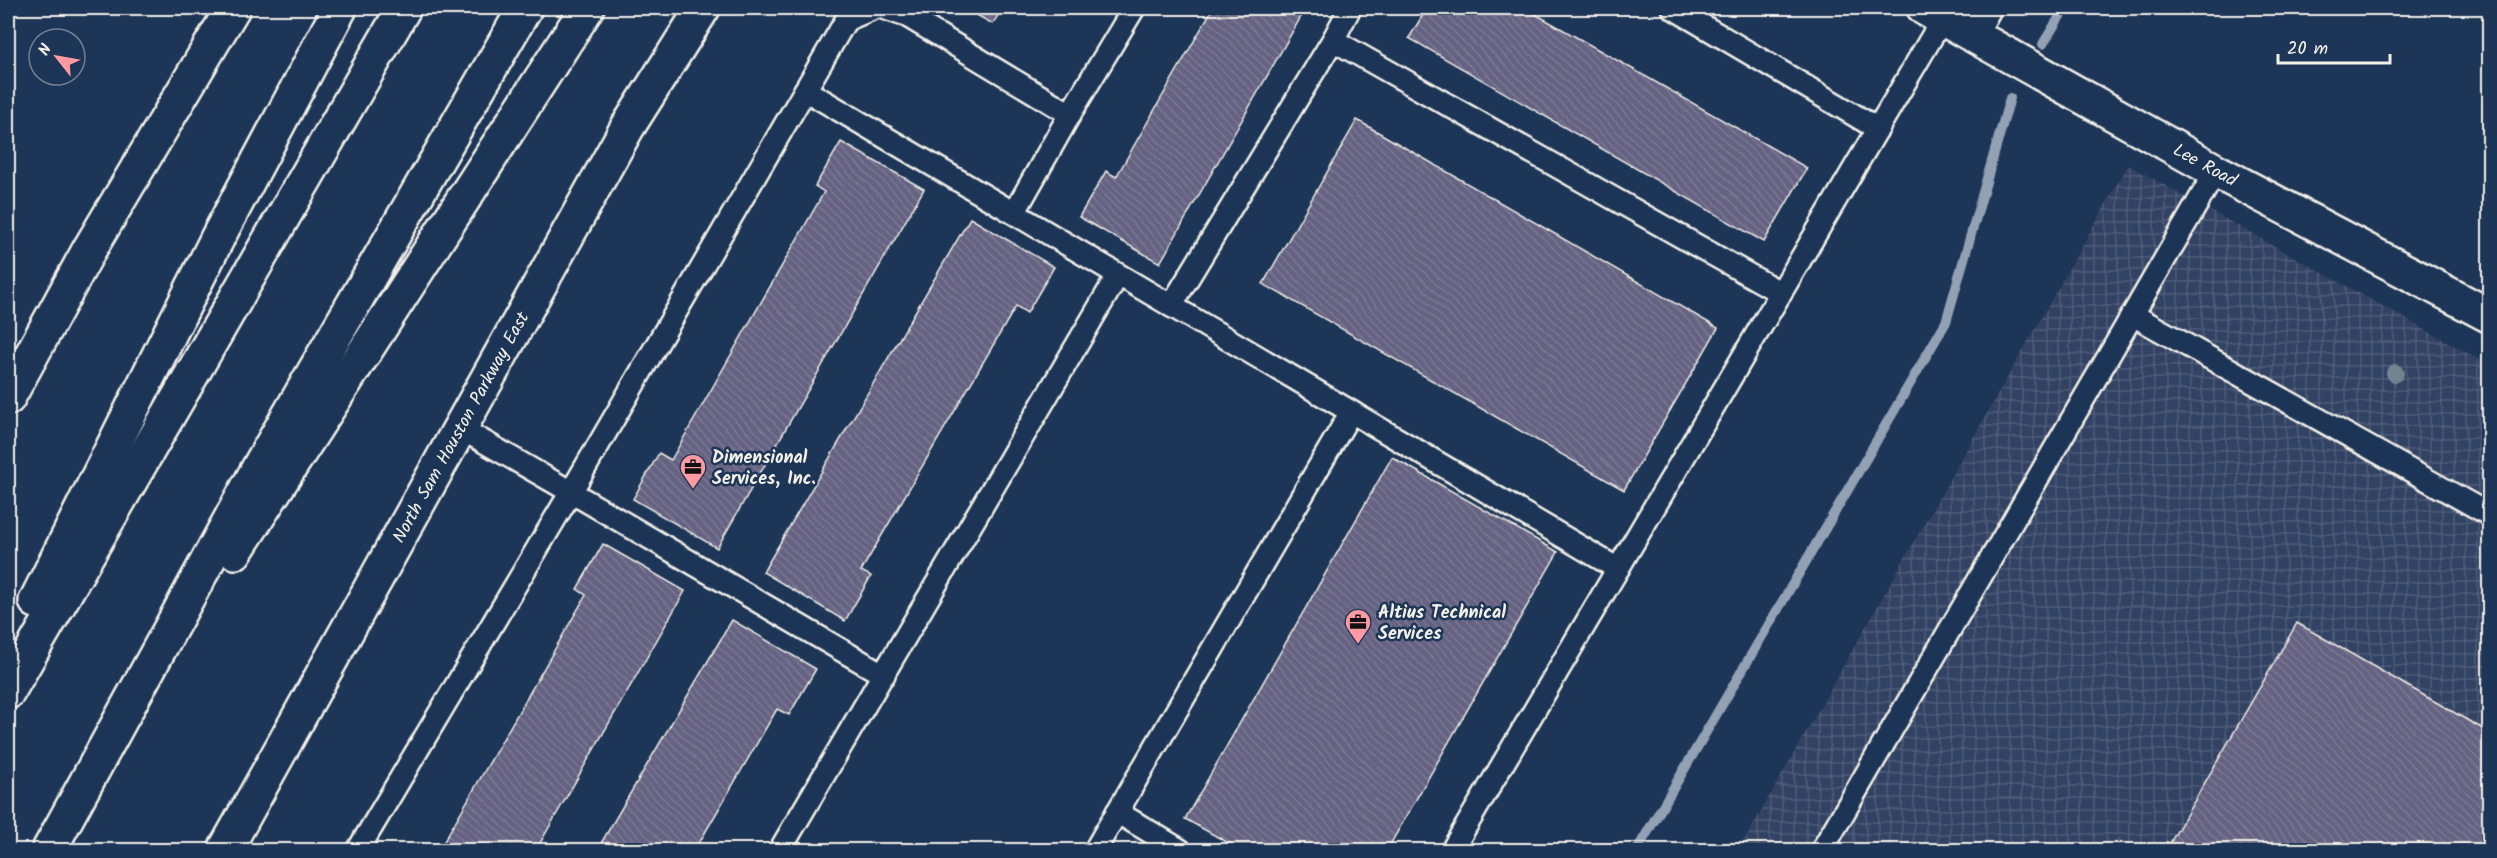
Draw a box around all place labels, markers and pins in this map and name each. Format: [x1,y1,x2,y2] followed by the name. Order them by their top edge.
[712,444,816,494] place label: Dimensional Services, Inc.
[678,452,708,490] office icon: Dimensional Services, Inc.
[1378,599,1506,649] place label: Altius Technical Services
[1343,607,1373,645] office icon: Altius Technical Services

